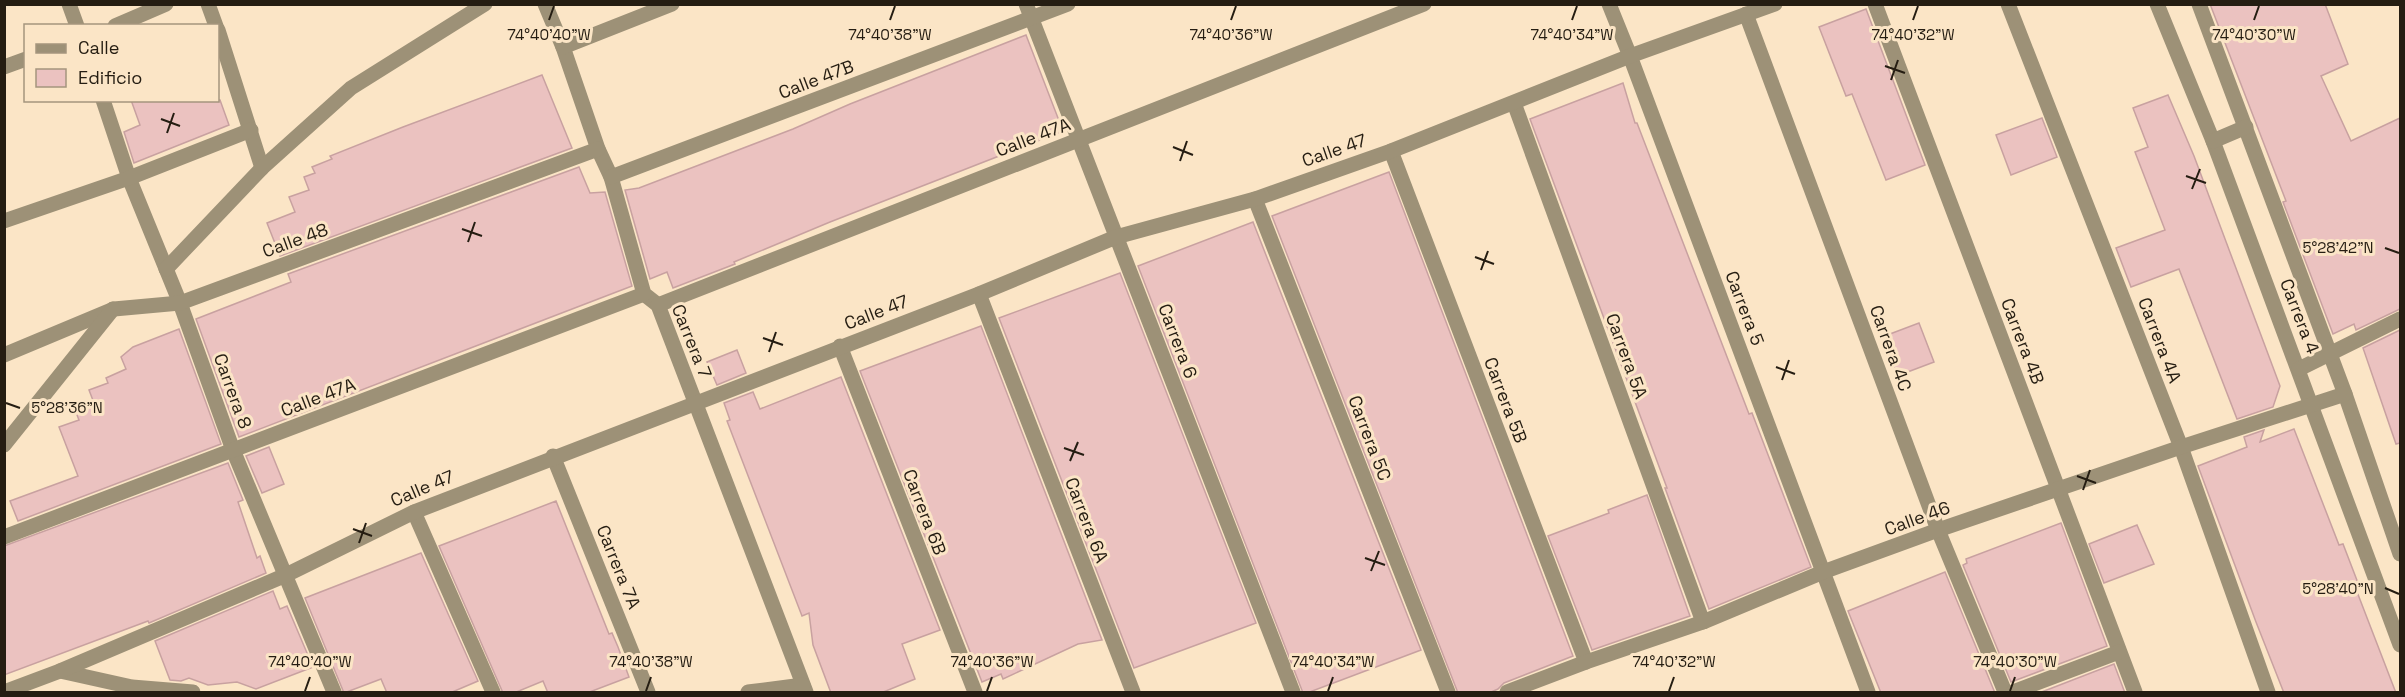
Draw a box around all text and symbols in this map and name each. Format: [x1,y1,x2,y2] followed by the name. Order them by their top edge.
[24,24,219,102] legend
[507,25,591,44] text: 74°40'40"W
[848,25,932,44] text: 74°40'38"W
[1189,25,1273,44] text: 74°40'36"W
[1531,25,1613,44] text: 74°40'34"W
[1871,25,1955,44] text: 74°40'32"W
[2212,25,2296,44] text: 74°40'30"W
[78,36,119,59] text: Calle
[775,54,857,104] street label: Calle 47B
[78,66,142,89] text: Edificio
[992,112,1074,162] street label: Calle 47A
[1299,128,1369,172] street label: Calle 47
[259,217,331,263] street label: Calle 48
[2303,238,2373,257] text: 5°28'42"N
[1720,267,1770,349] street label: Carrera 5
[2275,275,2325,357] street label: Carrera 4
[841,289,911,335] street label: Calle 47
[2133,294,2187,386] street label: Carrera 4A
[1996,295,2050,387] street label: Carrera 4B
[1153,300,1203,382] street label: Carrera 6
[667,301,717,381] street label: Carrera 7
[1865,302,1917,394] street label: Carrera 4C
[1601,310,1653,402] street label: Carrera 5A
[209,350,257,432] street label: Carrera 8
[1479,354,1533,446] street label: Carrera 5B
[277,372,359,422] street label: Calle 47A
[1343,392,1397,484] street label: Carrera 5C
[31,398,103,417] text: 5°28'36"N
[387,464,457,512] street label: Calle 47
[898,466,952,558] street label: Carrera 6B
[1060,474,1114,566] street label: Carrera 6A
[1881,496,1953,540] street label: Calle 46
[592,522,646,612] street label: Carrera 7A
[2302,579,2374,598] text: 5°28'40"N
[268,652,352,671] text: 74°40'40"W
[609,652,693,671] text: 74°40'38"W
[950,652,1034,671] text: 74°40'36"W
[1292,652,1374,671] text: 74°40'34"W
[1632,652,1716,671] text: 74°40'32"W
[1973,652,2057,671] text: 74°40'30"W

